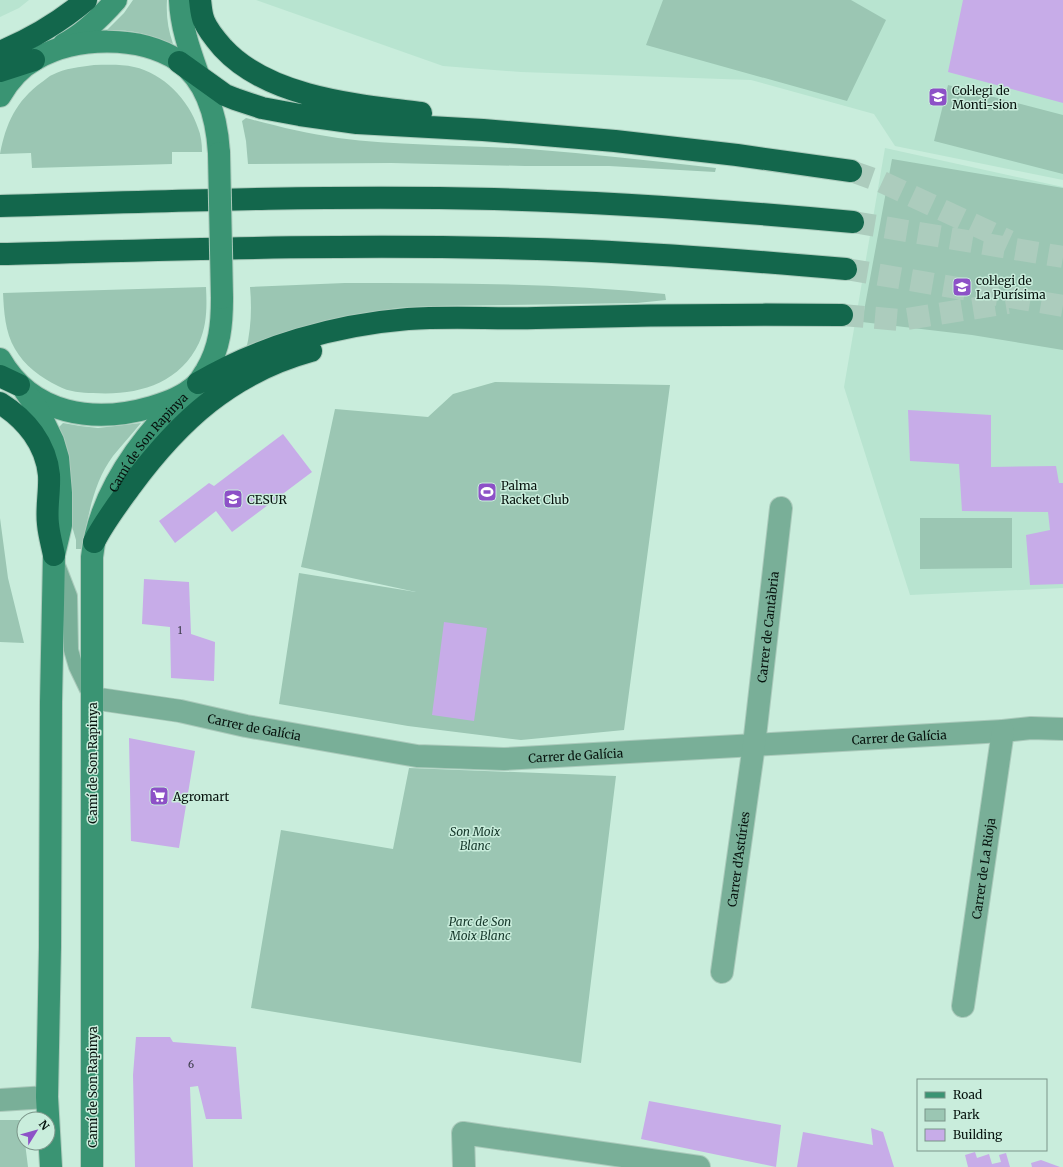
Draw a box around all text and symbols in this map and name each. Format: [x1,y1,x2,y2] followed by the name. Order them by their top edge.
[952,83,1017,112] place label: Col·legi de Monti-sion
[927,86,949,108] school or university icon: Col·legi de Monti-sion
[976,273,1046,302] place label: col·legi de La Purísima
[951,276,973,298] school or university icon: col·legi de La Purísima
[105,389,191,494] street label: Camí de Son Rapinya
[501,478,569,507] place label: Palma Racket Club
[476,481,498,503] sports icon: Palma Racket Club
[222,488,244,510] school or university icon: CESUR
[247,492,287,507] place label: CESUR
[754,570,781,684] street label: Carrer de Cantàbria
[178,624,183,637] house number: 1
[85,702,100,824] street label: Camí de Son Rapinya
[206,710,303,743] street label: Carrer de Galícia
[851,727,948,747] street label: Carrer de Galícia
[528,745,624,765] street label: Carrer de Galícia
[148,785,170,807] supermarket icon: Agromart
[172,789,230,804] place label: Agromart
[724,810,752,908] street label: Carrer d'Astúries
[968,816,998,920] street label: Carrer de La Rioja
[450,824,501,853] park label: Son Moix Blanc
[449,914,511,943] park label: Parc de Son Moix Blanc
[85,1026,100,1148] street label: Camí de Son Rapinya
[188,1058,194,1071] house number: 6
[917,1079,1047,1151] legend
[953,1087,982,1102] text: Road
[953,1107,980,1122] text: Park
[16,1111,56,1151] north arrow
[36,1117,52,1133] text: N
[953,1127,1003,1142] text: Building

